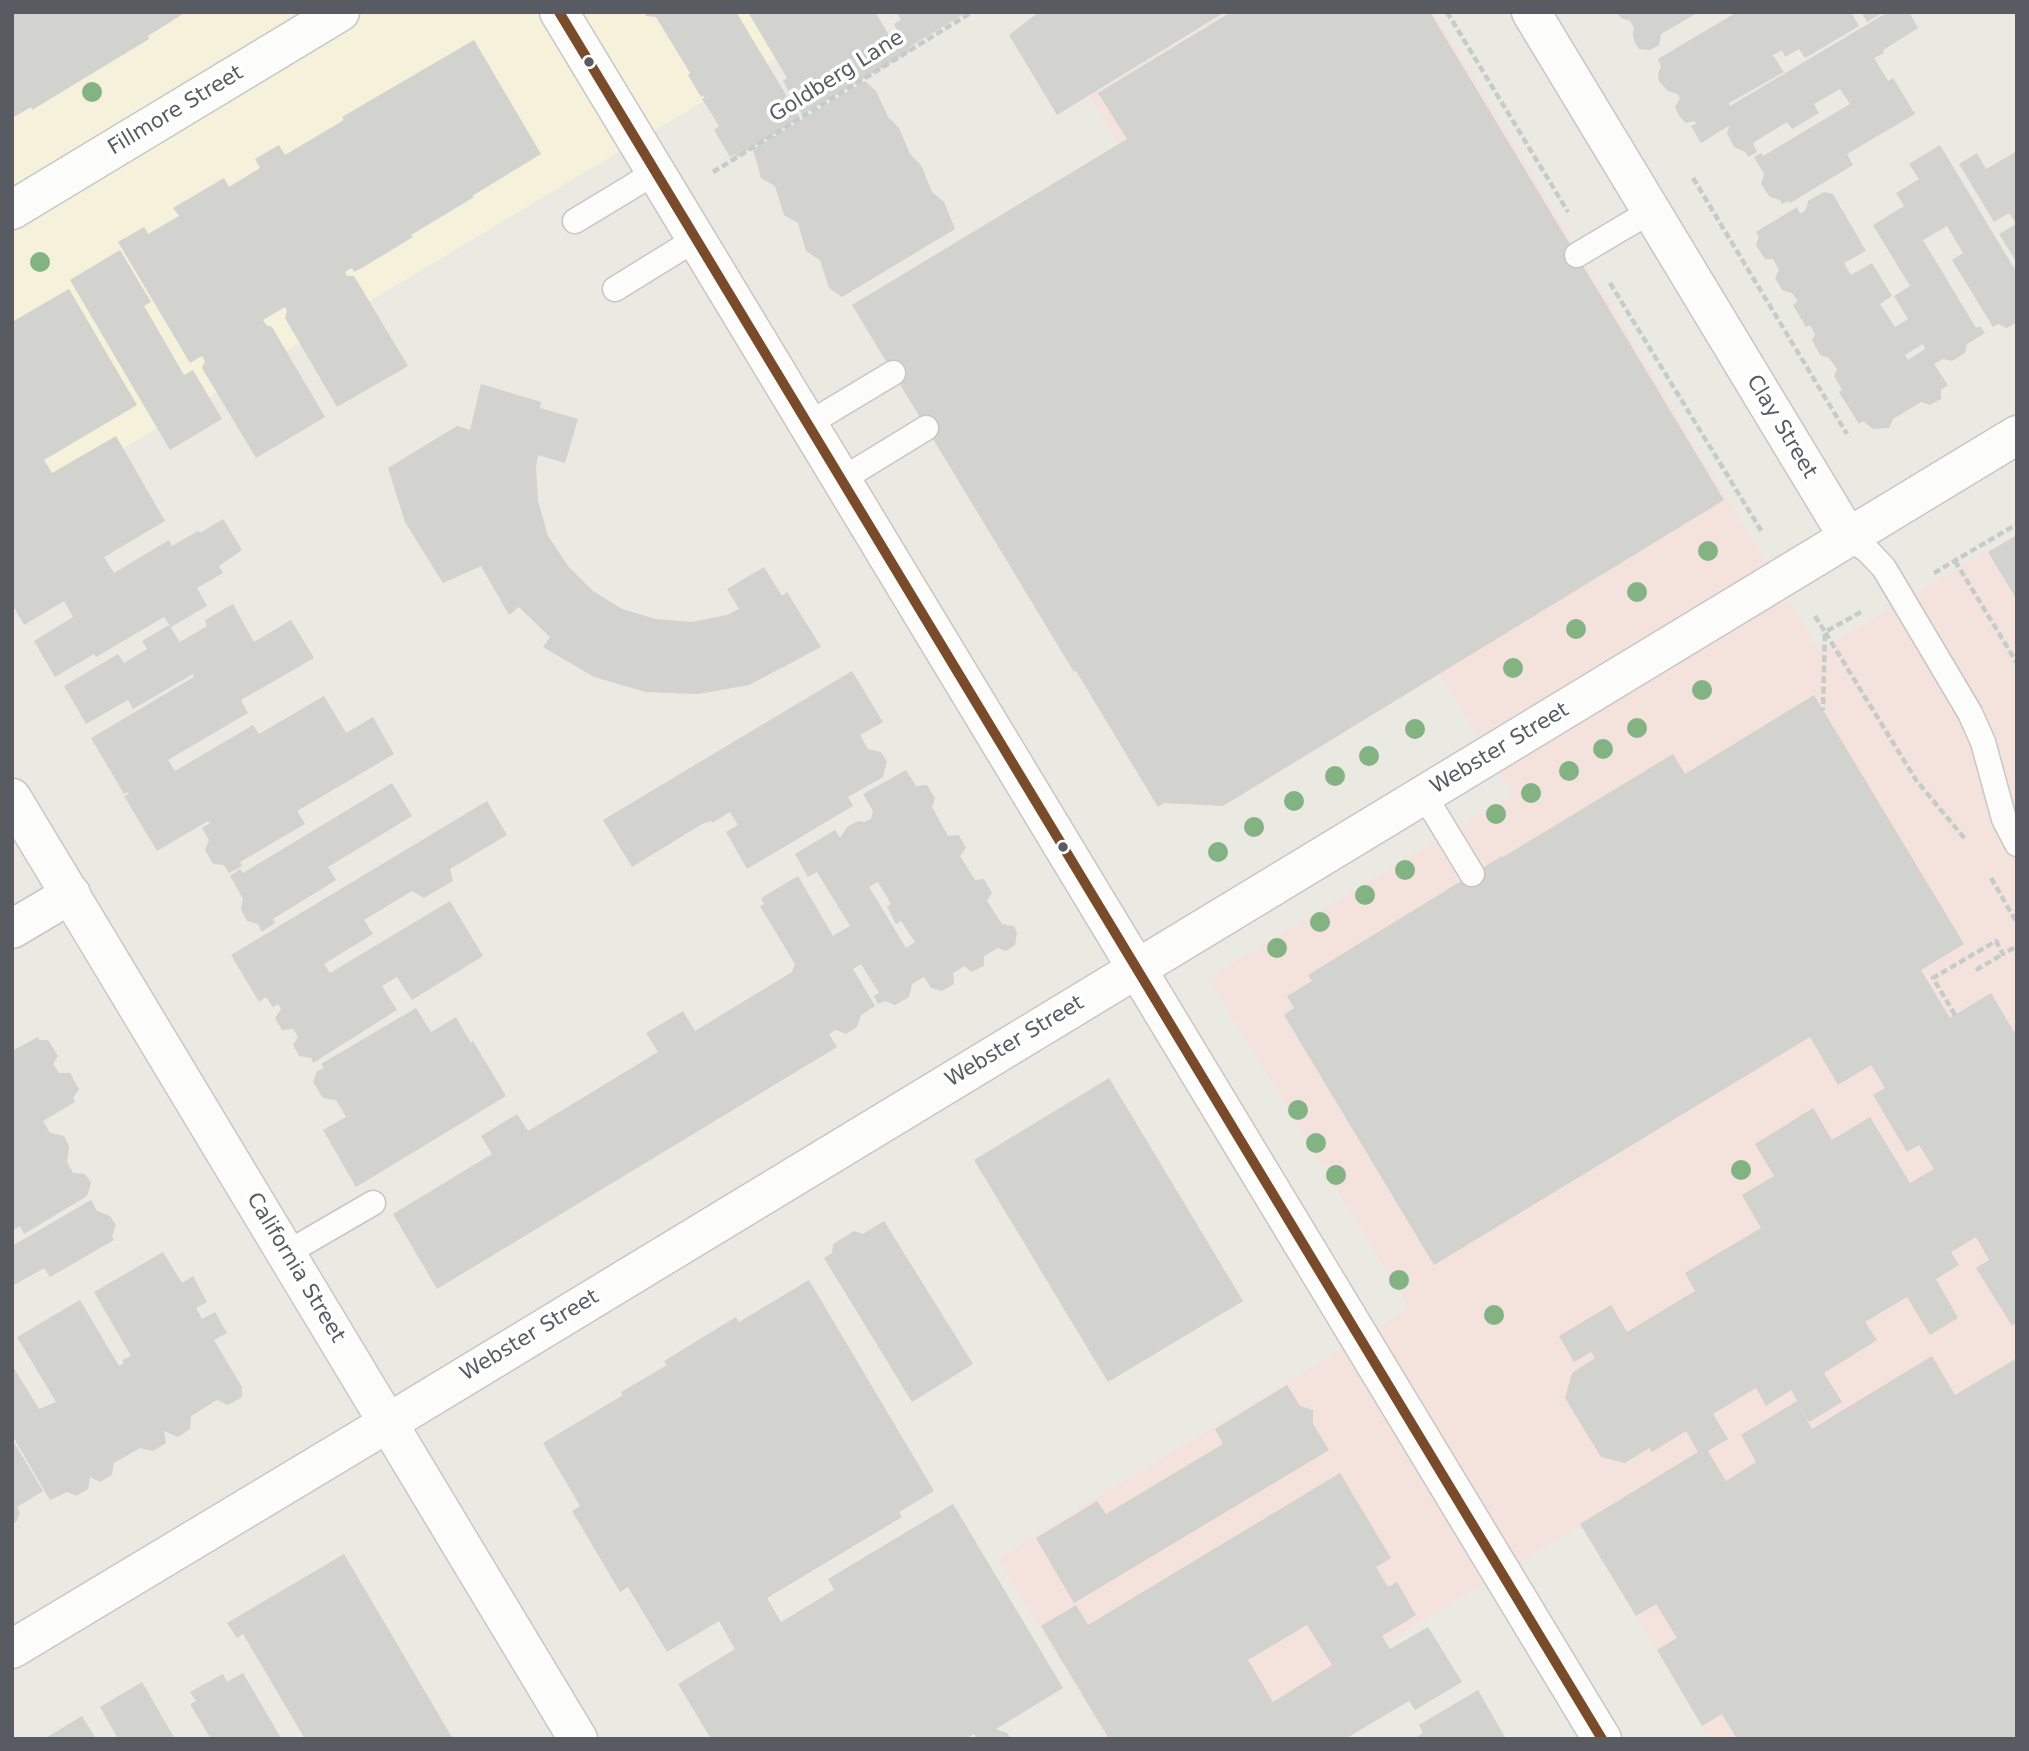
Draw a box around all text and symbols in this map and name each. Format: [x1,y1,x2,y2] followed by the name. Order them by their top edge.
[765,26,909,128] street label: Goldberg Lane
[582,55,596,69] unlabelled marker
[104,61,248,161] street label: Fillmore Street
[1740,371,1822,483] street label: Clay Street
[1426,698,1574,800] street label: Webster Street
[1056,840,1070,854] unlabelled marker
[941,991,1089,1093] street label: Webster Street
[240,1189,350,1347] street label: California Street
[456,1285,604,1387] street label: Webster Street

